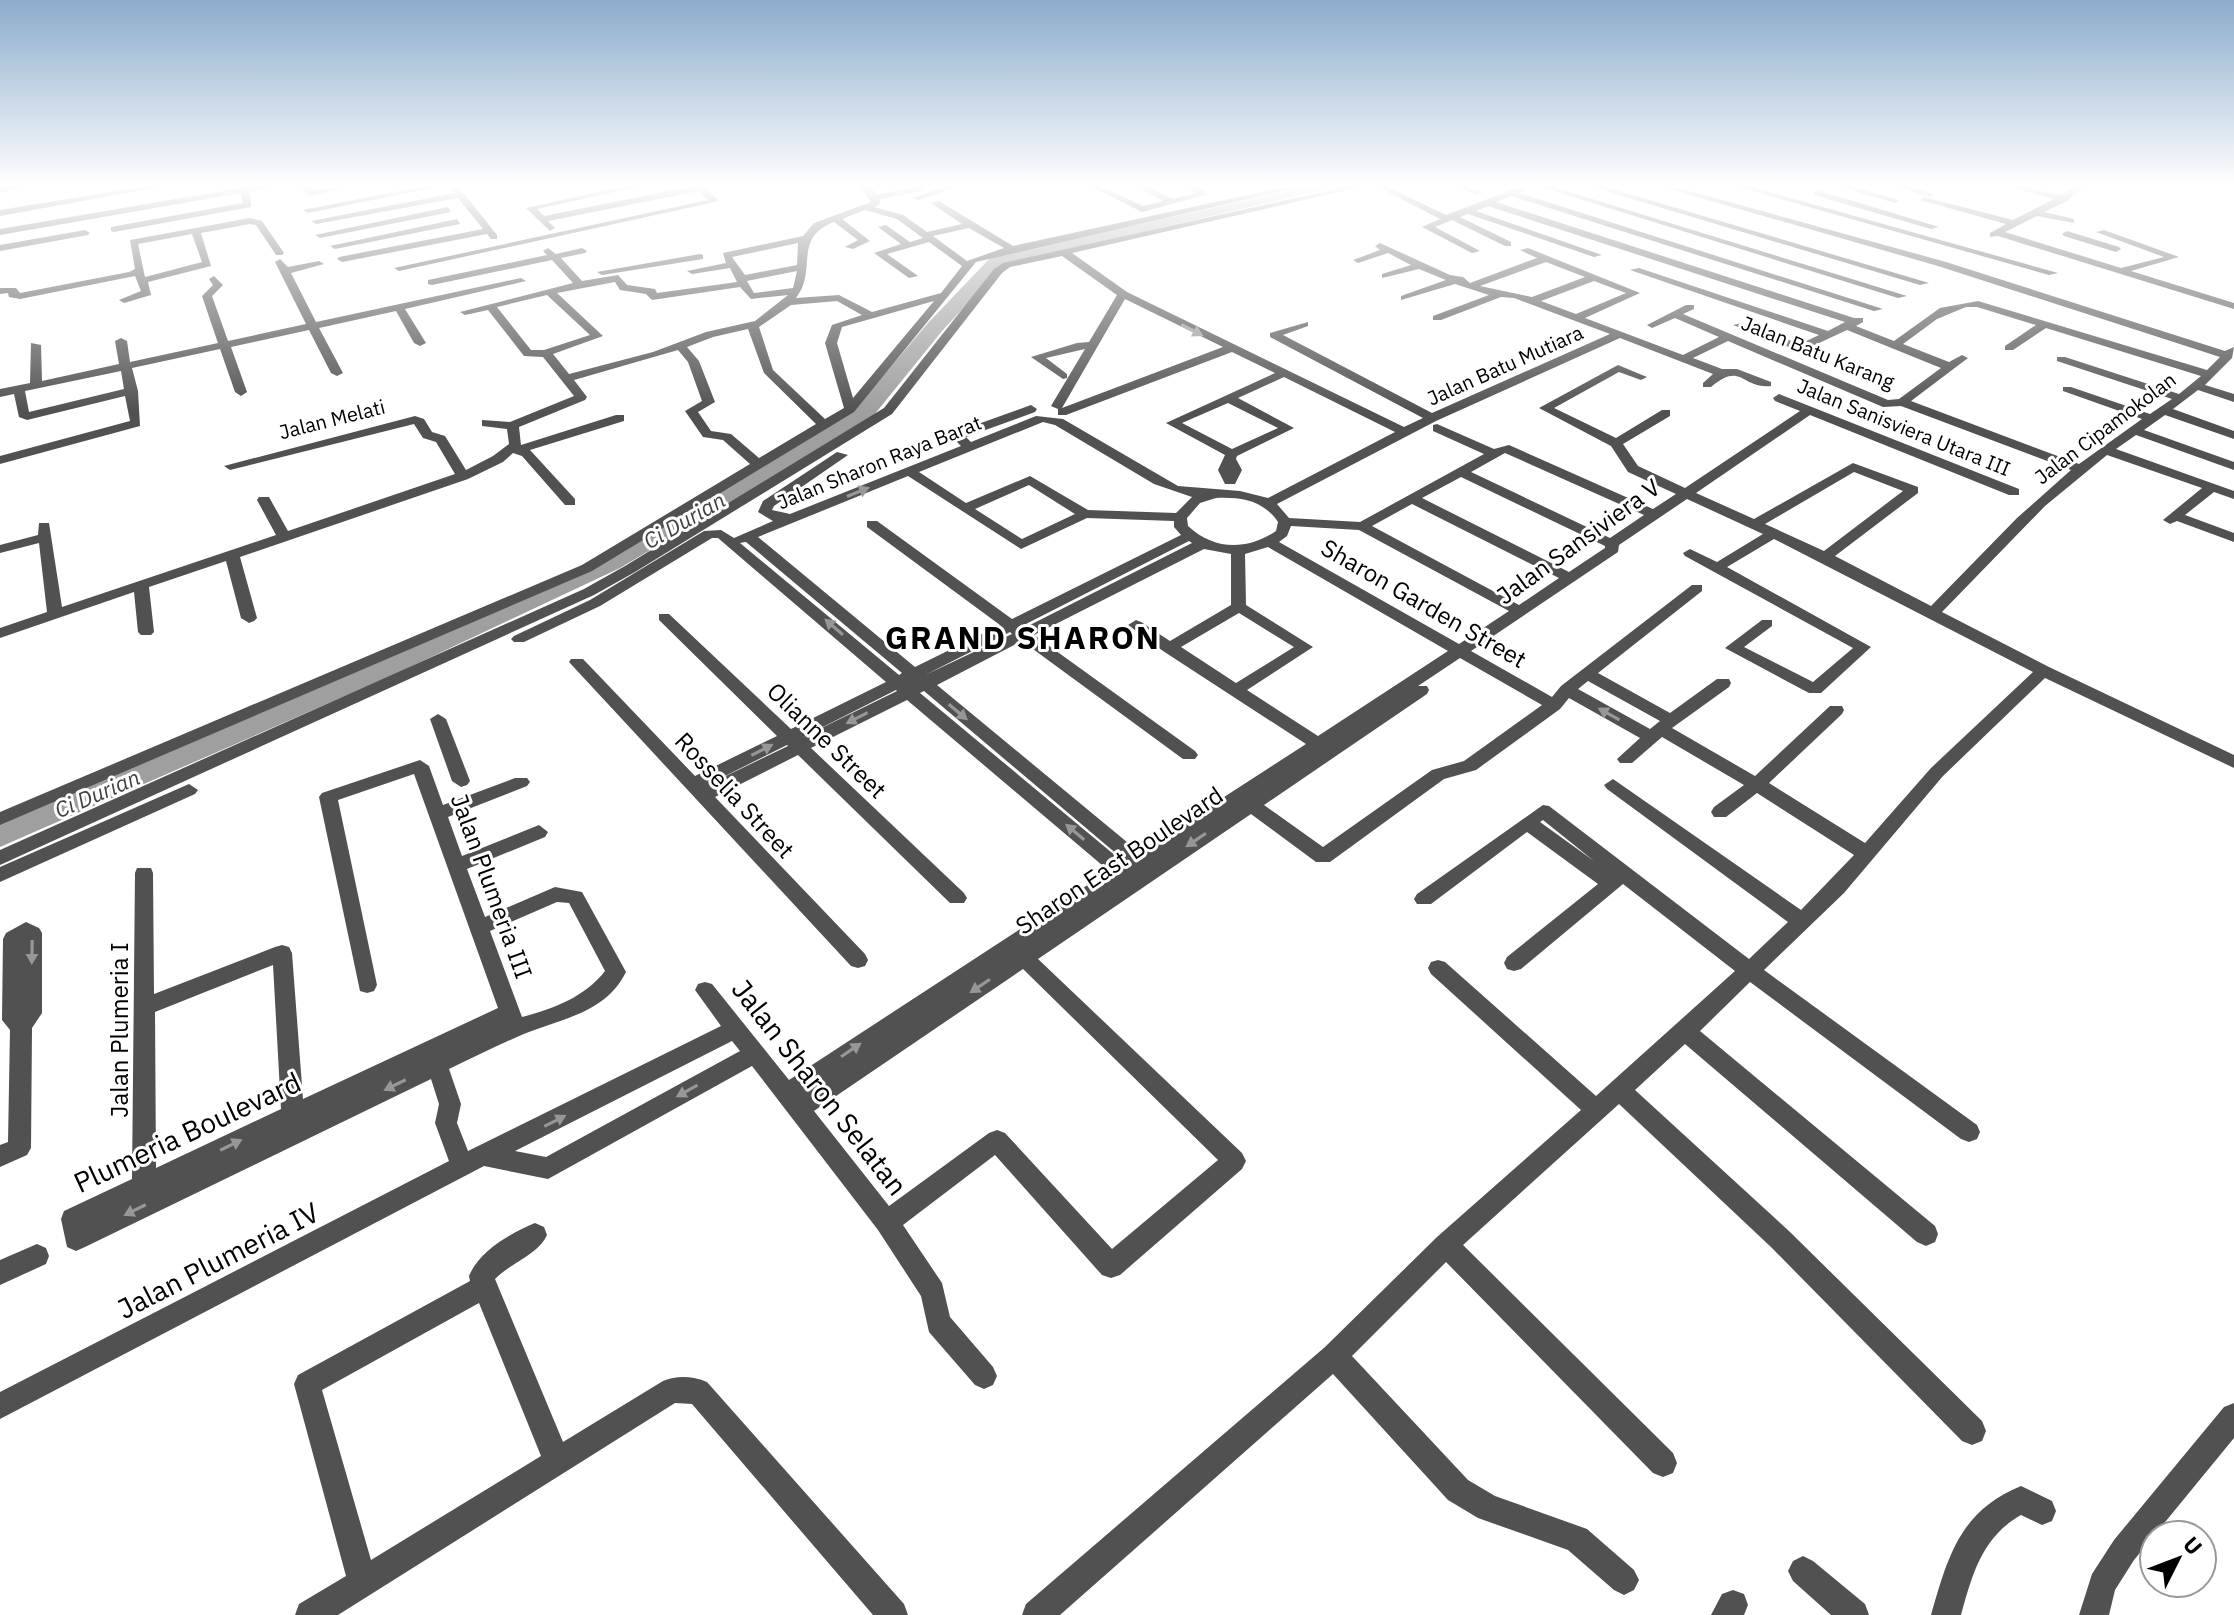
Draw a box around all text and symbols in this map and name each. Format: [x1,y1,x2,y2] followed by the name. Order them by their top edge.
[1737,309,1899,395] street label: Jalan Batu Karang
[1423,318,1588,412] street label: Jalan Batu Mutiara
[1181,323,1204,337] one-way arrow
[2029,366,2181,490] street label: Jalan Cipamokolan
[1793,372,2015,482] street label: Jalan Sanisviera Utara III
[276,393,388,445] street label: Jalan Melati
[773,409,985,515] street label: Jalan Sharon Raya Barat
[1490,471,1666,611] street label: Jalan Sansiviera V
[638,485,730,555] water label: Ci Durian
[846,485,870,498] one-way arrow
[1315,531,1533,675] street label: Sharon Garden Street
[885,616,1161,658] district label: GRAND SHARON
[824,619,843,637] one-way arrow
[760,675,894,805] street label: Olianne Street
[948,703,968,719] one-way arrow
[1598,707,1620,721] one-way arrow
[846,711,869,725] one-way arrow
[668,725,802,865] street label: Rosselia Street
[751,743,774,756] one-way arrow
[50,762,144,824] water label: Ci Durian
[1009,779,1229,941] street label: Sharon East Boulevard
[444,789,540,983] street label: Jalan Plumeria III
[1065,824,1085,841] one-way arrow
[1185,833,1206,848] one-way arrow
[26,940,38,965] one-way arrow
[103,942,135,1118] street label: Jalan Plumeria I
[724,971,916,1203] street label: Jalan Sharon Selatan
[970,978,991,993] one-way arrow
[841,1043,862,1058] one-way arrow
[67,1063,307,1201] street label: Plumeria Boulevard
[383,1078,406,1092] one-way arrow
[676,1084,698,1098] one-way arrow
[543,1114,566,1128] one-way arrow
[219,1138,242,1152] one-way arrow
[111,1193,325,1327] street label: Jalan Plumeria IV
[124,1203,147,1217] one-way arrow
[2138,1519,2218,1599] north arrow
[2177,1530,2209,1561] text: U

